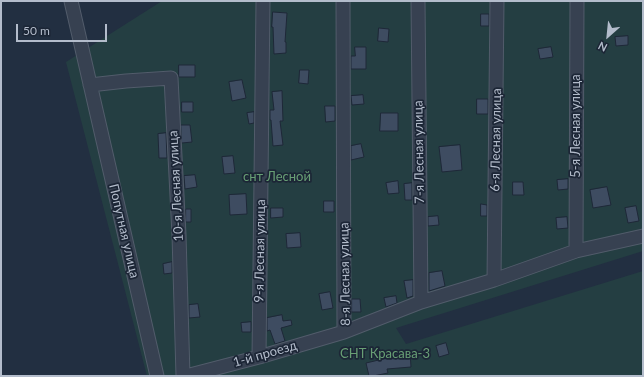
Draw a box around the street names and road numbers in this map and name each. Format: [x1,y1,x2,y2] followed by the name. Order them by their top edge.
[568,74,584,178] street label: 5-я Лесная улица
[487,88,505,192] street label: 6-я Лесная улица
[410,100,428,204] street label: 7-я Лесная улица
[165,130,187,242] street label: 10-я Лесная улица
[106,182,142,280] street label: Попутная улица
[251,199,269,303] street label: 9-я Лесная улица
[336,222,354,326] street label: 8-я Лесная улица
[231,337,299,371] street label: 1-й проезд

